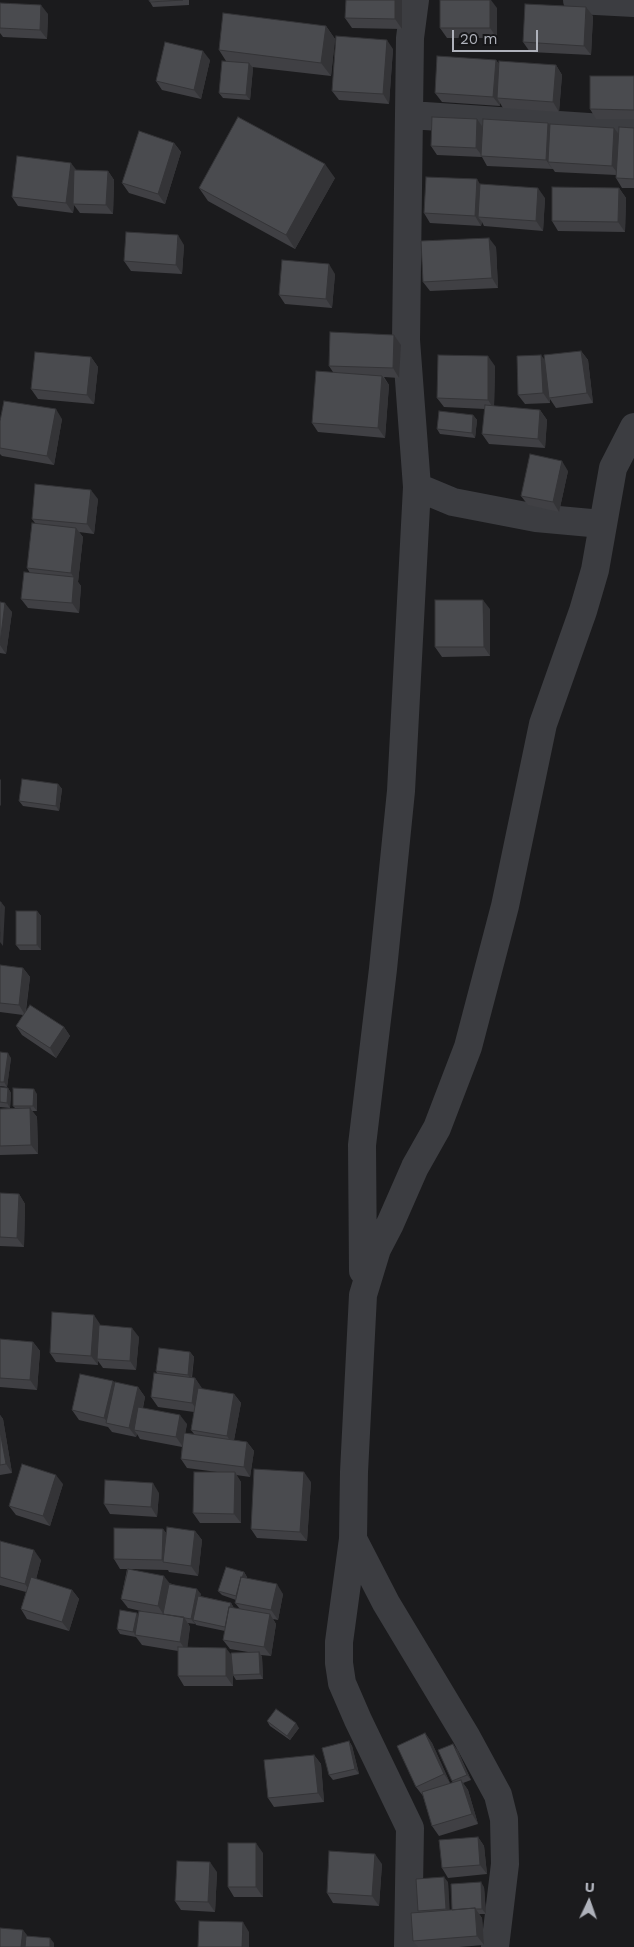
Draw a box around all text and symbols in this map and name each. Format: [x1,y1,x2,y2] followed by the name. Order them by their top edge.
[454,20,540,52] scale bar
[460,30,498,48] text: 20 m
[564,1877,614,1927] north arrow
[584,1879,595,1895] text: U

